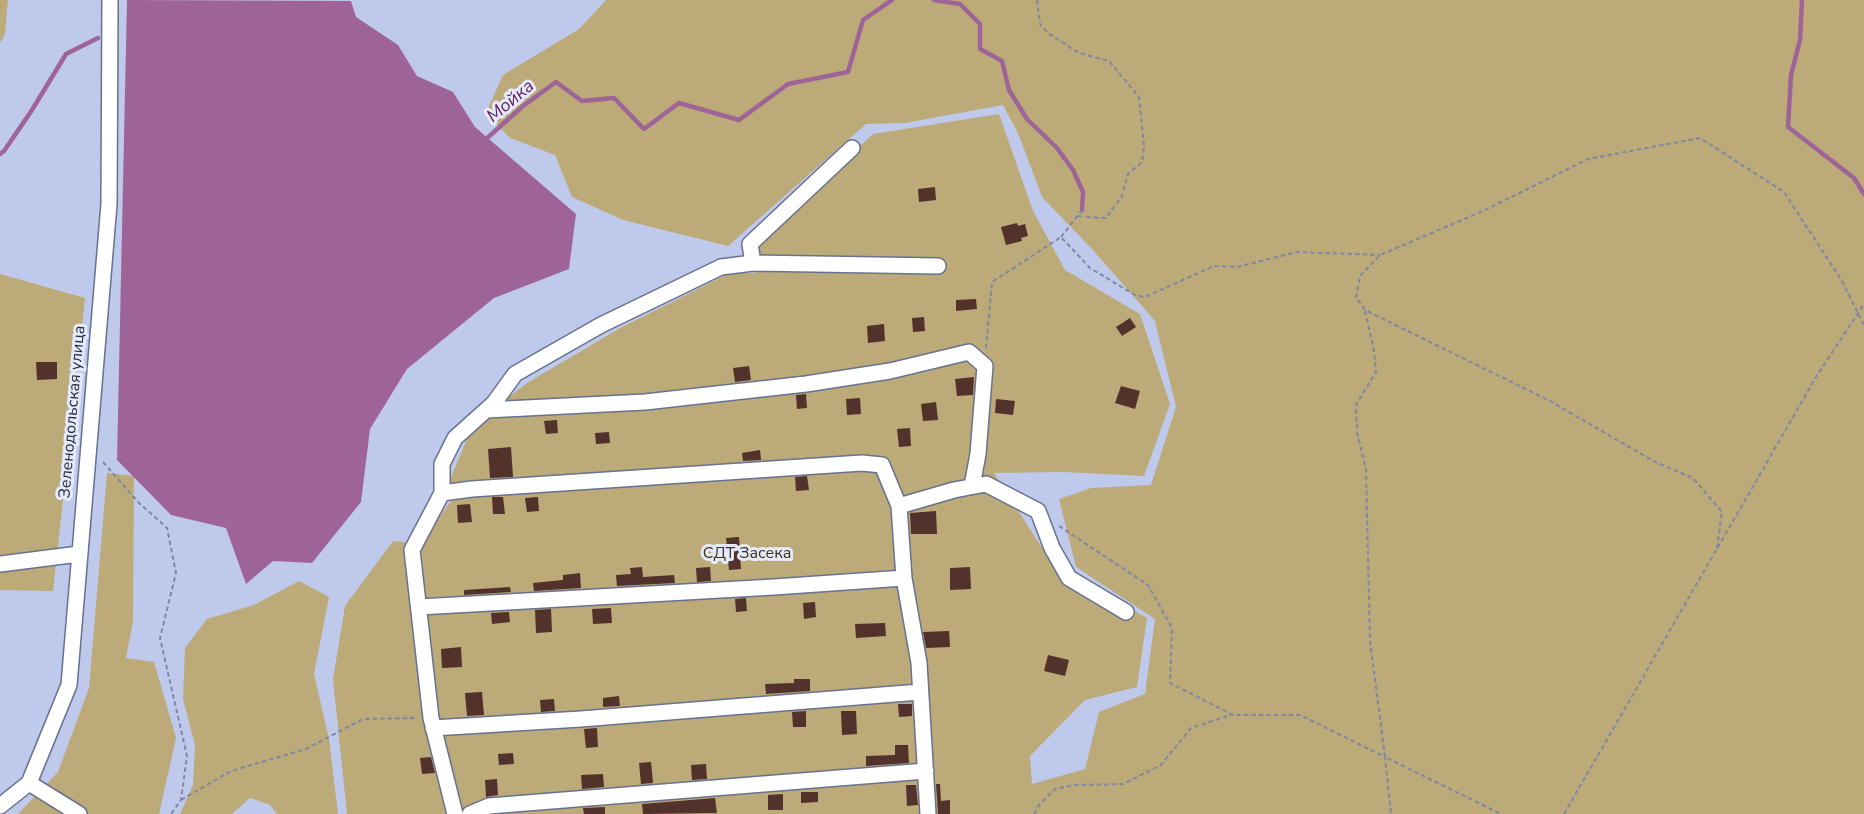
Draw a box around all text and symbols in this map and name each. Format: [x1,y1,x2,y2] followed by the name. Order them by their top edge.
[483,76,539,128] water label: Мойка
[56,325,90,499] street label: Зеленодольская улица
[703,544,791,564] park label: СДТ Засека

